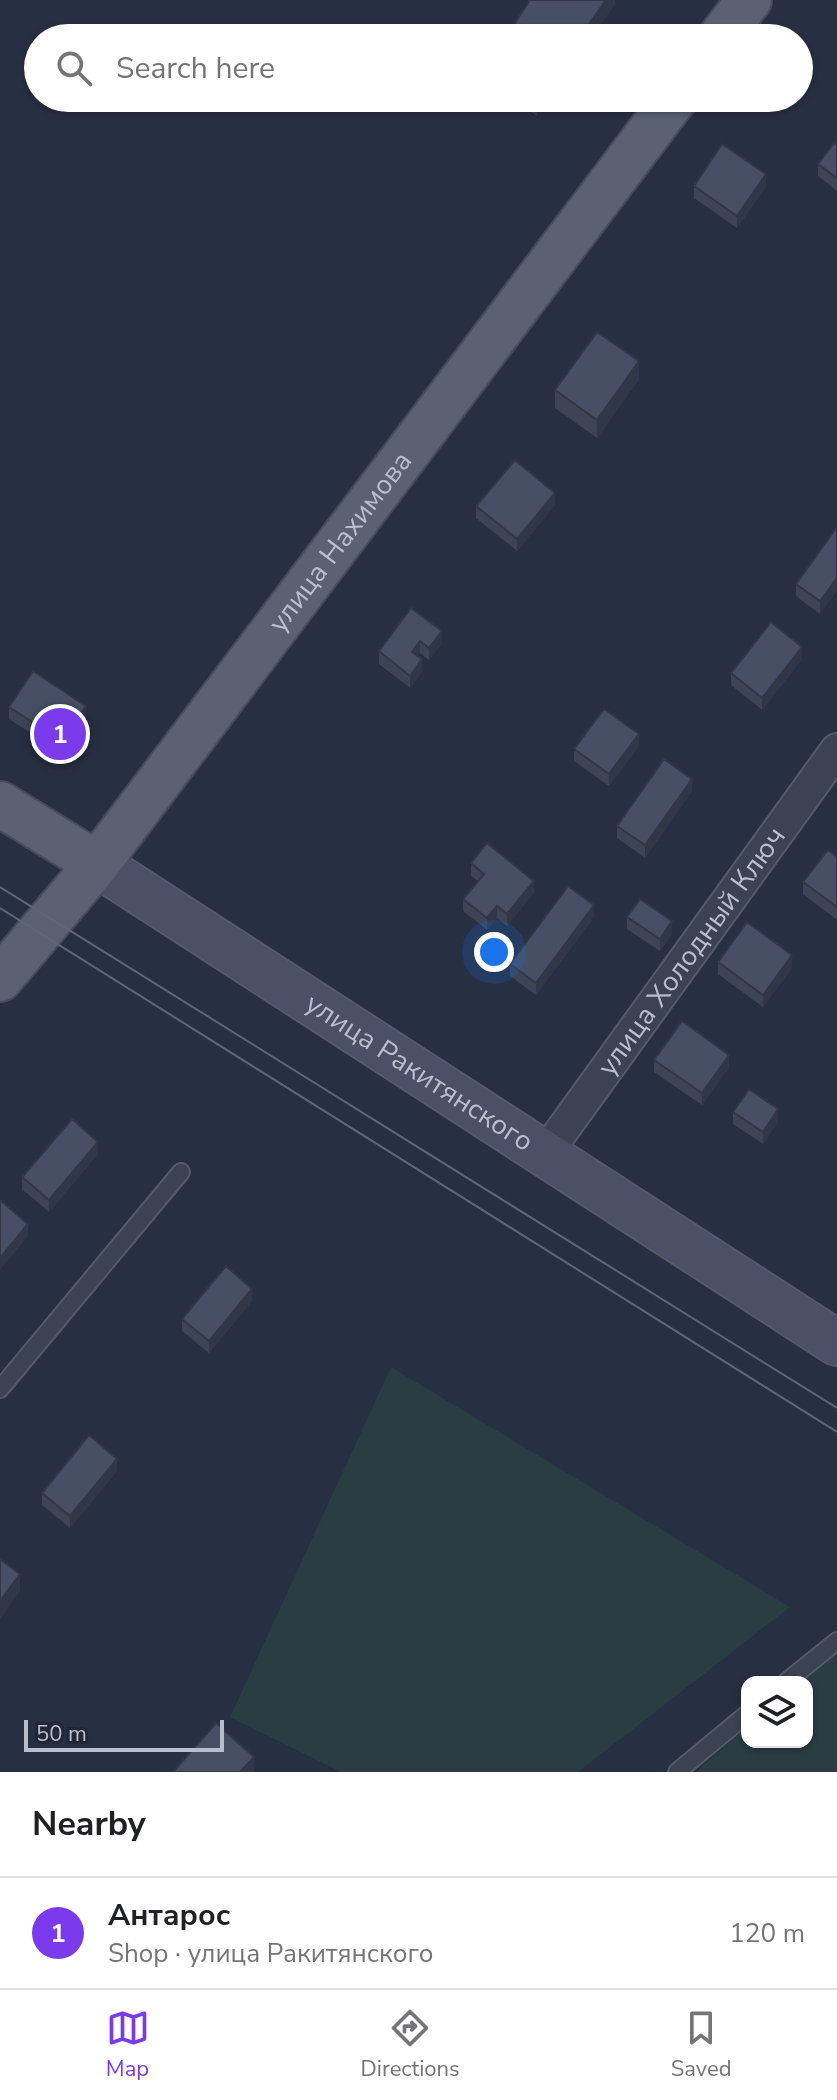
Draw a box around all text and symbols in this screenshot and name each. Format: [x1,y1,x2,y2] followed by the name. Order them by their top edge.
[24,24,813,112] search box
[52,46,96,90] icon: search
[116,48,275,89] text: Search here
[259,443,421,640] street label: улица Нахимова
[34,704,86,764] pin: 1
[588,819,794,1084] street label: улица Холодный Ключ
[474,932,514,972] your location
[298,985,541,1161] street label: улица Ракитянского
[741,1676,813,1748] map controls
[741,1676,813,1748] button: layers
[24,1716,224,1752] scale bar
[36,1719,87,1749] text: 50 m
[32,1801,146,1847] text: Nearby
[108,1895,230,1936] text: Антарос
[50,1916,66,1951] text: 1
[729,1916,805,1951] text: 120 m
[108,1936,433,1971] text: Shop · улица Ракитянского
[106,2006,150,2084] tab: Map
[361,2006,460,2084] tab: Directions
[671,2006,731,2084] tab: Saved

